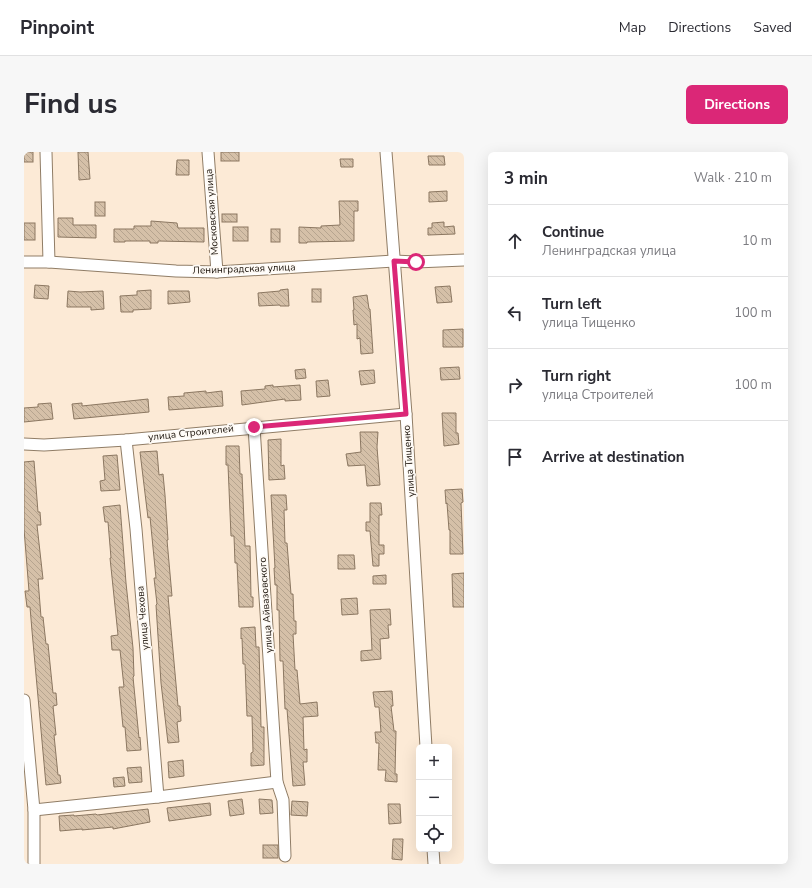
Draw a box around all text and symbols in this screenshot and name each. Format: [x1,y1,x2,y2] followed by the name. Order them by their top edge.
[20,15,94,41] text: Pinpoint
[619,18,646,37] text: Map
[668,18,731,37] text: Directions
[753,18,792,37] text: Saved
[24,85,118,123] text: Find us
[686,85,788,124] button: Directions
[504,167,548,190] text: 3 min
[202,168,222,256] street label: Московская улица
[694,169,772,187] text: Walk · 210 m
[542,222,604,242] text: Continue
[504,230,526,252] icon: ahead
[742,232,772,250] text: 10 m
[542,242,676,260] text: Ленинградская улица
[407,253,425,271] route start
[192,260,296,278] street label: Ленинградская улица
[542,294,601,314] text: Turn left
[504,302,526,324] icon: left
[734,304,772,322] text: 100 m
[542,314,636,332] text: улица Тищенко
[542,366,611,386] text: Turn right
[504,374,526,396] icon: right
[734,376,772,394] text: 100 m
[542,386,654,404] text: улица Строителей
[245,418,263,436] route end
[148,422,235,444] street label: улица Строителей
[399,424,418,497] street label: улица Тищенко
[504,446,526,468] icon: arrive
[542,447,685,467] text: Arrive at destination
[256,556,276,653] street label: улица Айвазовского
[133,585,153,651] street label: улица Чехова
[416,744,452,852] map controls
[416,744,452,780] button: +
[416,780,452,816] button: −
[416,816,452,852] button: locate

